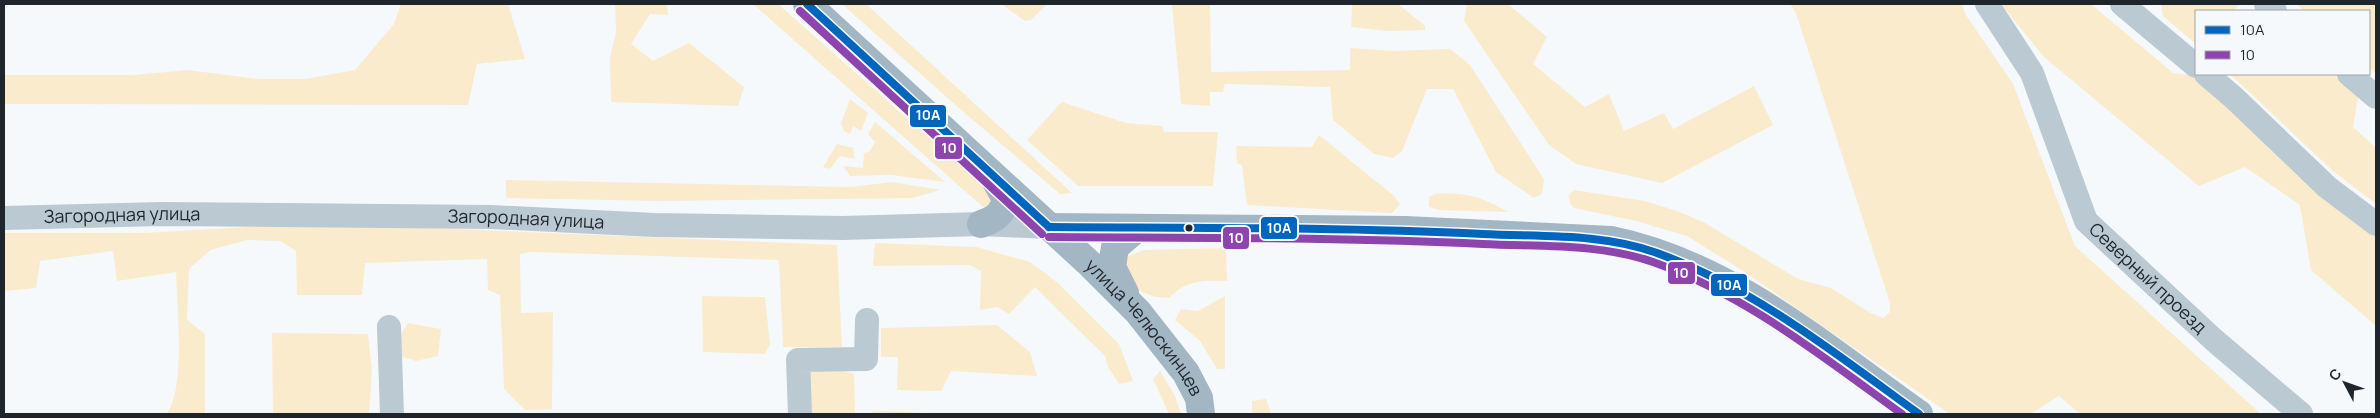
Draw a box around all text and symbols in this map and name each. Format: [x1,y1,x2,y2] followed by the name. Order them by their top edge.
[2195,10,2370,75] legend
[2240,19,2265,40] text: 10А
[2240,44,2255,65] text: 10
[909,104,947,128] line badge: 10А
[916,105,941,124] text: 10А
[934,136,963,160] line badge: 10
[941,138,957,157] text: 10
[43,201,200,228] street label: Загородная улица
[447,204,605,234] street label: Загородная улица
[1260,216,1298,240] line badge: 10А
[2084,217,2212,338] street label: Северный проезд
[1267,218,1292,237] text: 10А
[1184,223,1194,233] unlabelled marker
[1222,226,1250,250] line badge: 10
[1228,228,1244,247] text: 10
[1080,253,1209,400] street label: улица Челюскинцев
[1667,261,1696,285] line badge: 10
[1673,263,1689,282] text: 10
[1710,273,1748,297] line badge: 10А
[1717,275,1742,294] text: 10А
[2320,358,2370,408] north arrow
[2324,364,2345,384] text: С

